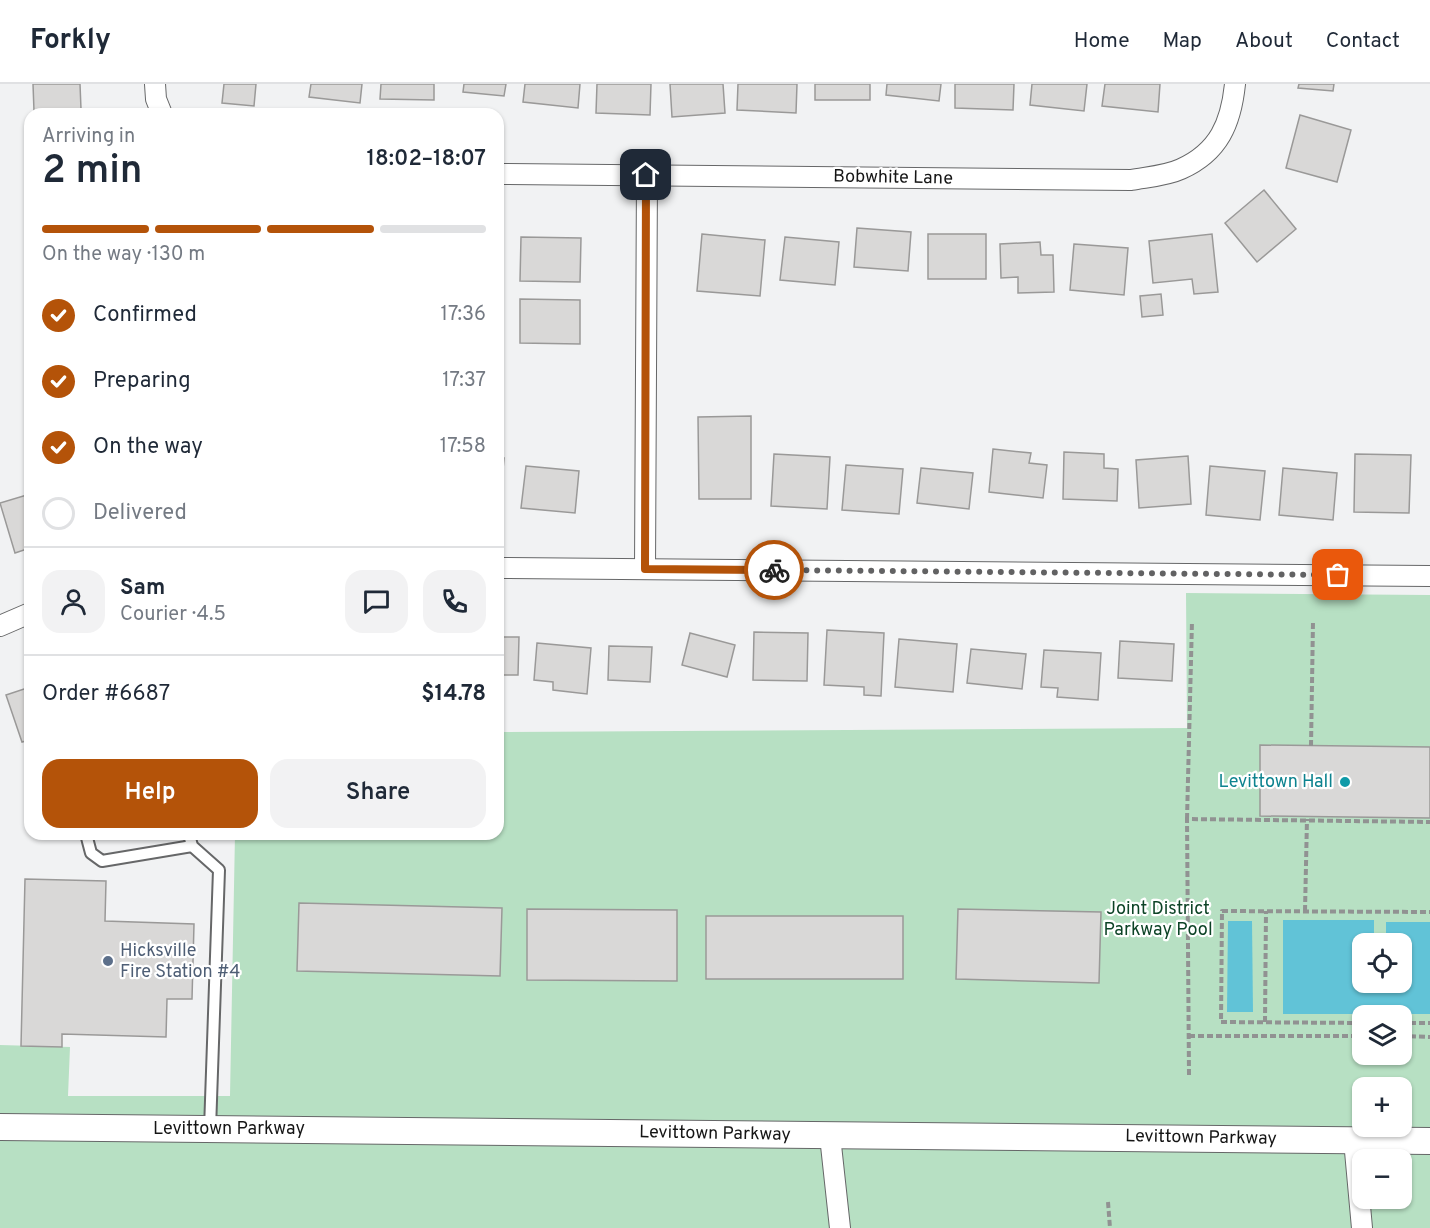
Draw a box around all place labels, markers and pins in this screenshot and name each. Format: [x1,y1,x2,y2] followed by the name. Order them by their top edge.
[620,149,671,200] pin
[1312,549,1363,600] pin
[1219,771,1333,794] place label: Levittown Hall
[1338,775,1352,789] marker: Levittown Hall
[120,940,240,984] place label: Hicksville Fire Station #4
[101,954,115,968] marker: Hicksville Fire Station #4

